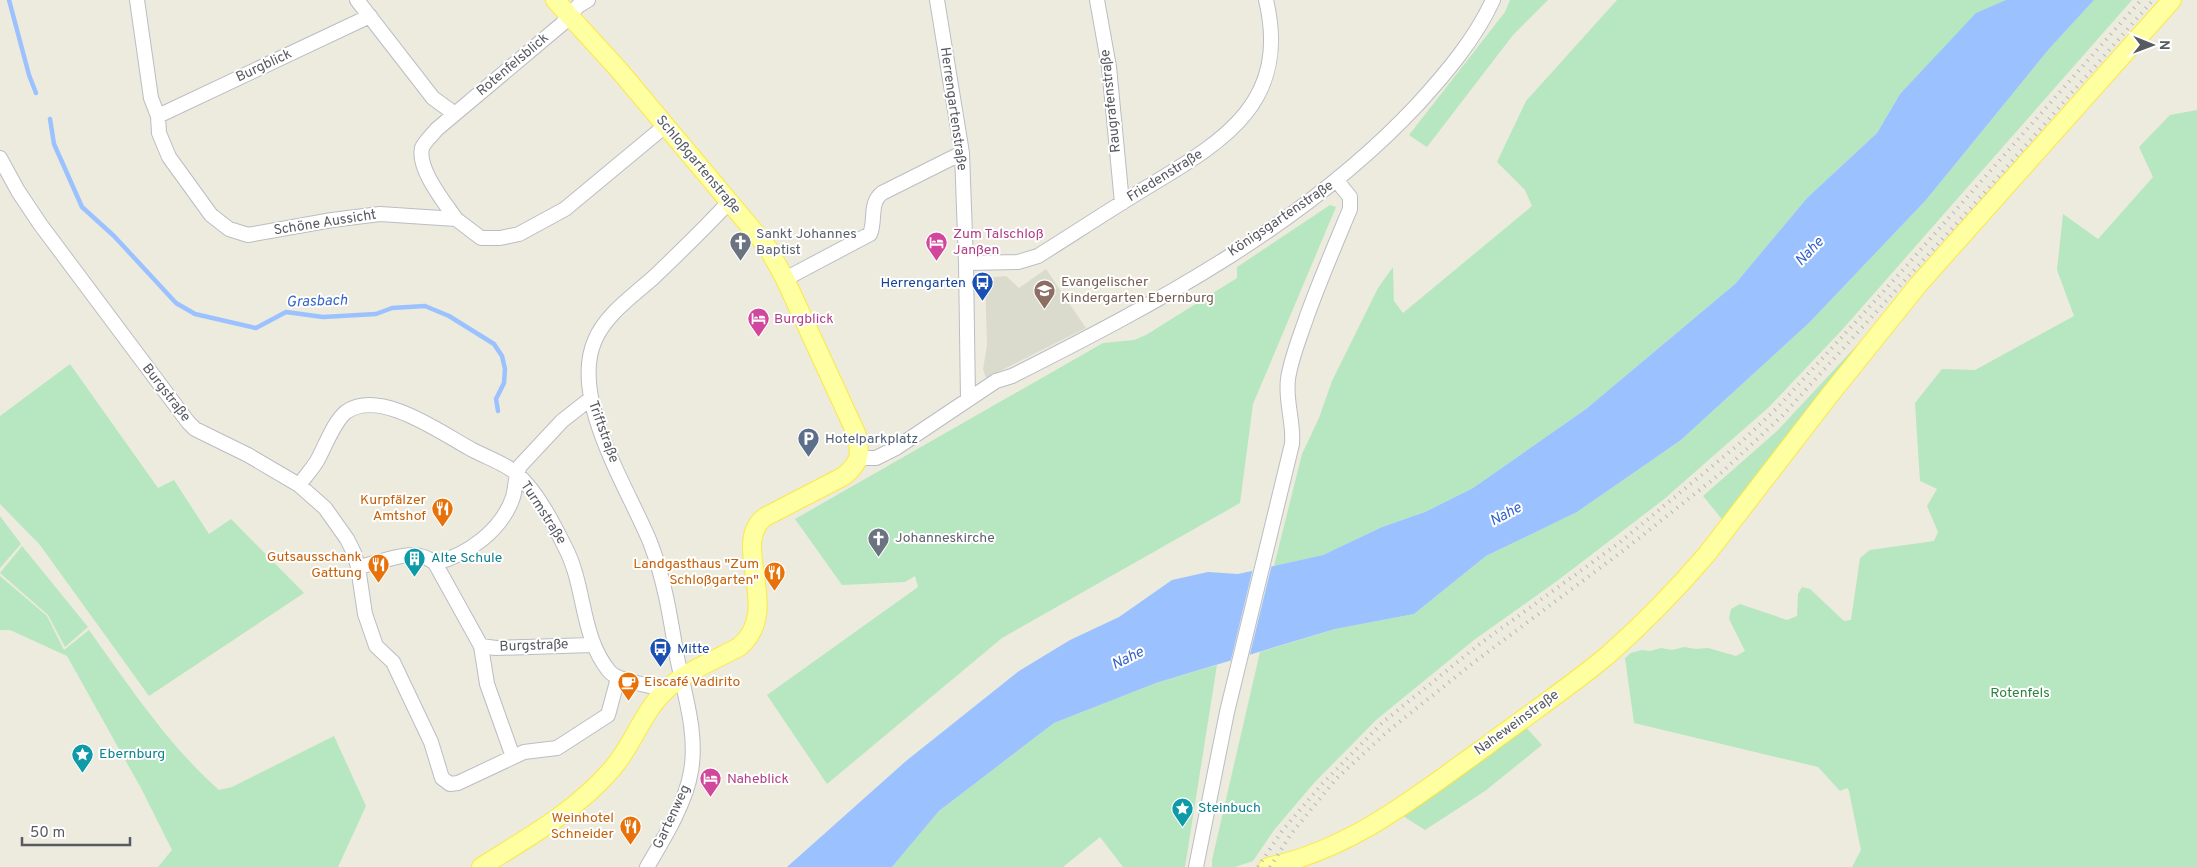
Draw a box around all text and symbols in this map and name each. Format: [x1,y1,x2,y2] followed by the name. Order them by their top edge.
[2127,20,2177,70] north arrow
[473,30,553,100] street label: Rotenfelsblick
[2155,40,2172,50] text: N
[233,46,295,86] street label: Burgblick
[936,46,970,172] street label: Herrengartenstraße
[1097,49,1125,153] street label: Raugrafenstraße
[652,112,744,218] street label: Schloßgartenstraße
[1124,146,1206,206] street label: Friedenstraße
[1225,177,1337,261] street label: Königsgartenstraße
[273,207,377,239] street label: Schöne Aussicht
[756,226,857,259] place label: Sankt Johannes Baptist
[953,226,1044,259] place label: Zum Talschloß Janßen
[728,230,752,261] church icon: Sankt Johannes Baptist
[925,230,949,261] hotel icon: Zum Talschloß Janßen
[1792,233,1829,271] water label: Nahe
[970,271,994,302] bus stop icon: Herrengarten
[1061,274,1214,307] place label: Evangelischer Kindergarten Ebernburg
[880,275,966,292] place label: Herrengarten
[1033,278,1057,309] school or university icon: Evangelischer Kindergarten Ebernburg
[286,291,348,313] water label: Grasbach
[746,307,770,338] hotel icon: Burgblick
[774,311,834,328] place label: Burgblick
[138,361,194,425] street label: Burgstraße
[584,399,622,465] street label: Triftstraße
[797,427,821,458] parking icon: Hotelparkplatz
[825,431,918,448] place label: Hotelparkplatz
[516,478,570,548] street label: Turmstraße
[360,492,427,525] place label: Kurpfälzer Amtshof
[430,496,454,527] restaurant icon: Kurpfälzer Amtshof
[1487,499,1525,531] water label: Nahe
[867,526,891,557] church icon: Johanneskirche
[895,530,995,547] place label: Johanneskirche
[403,546,427,577] building icon: Alte Schule
[267,549,362,582] place label: Gutsausschank Gattung
[431,550,502,567] place label: Alte Schule
[366,553,390,584] restaurant icon: Gutsausschank Gattung
[633,556,759,589] place label: Landgasthaus "Zum Schloßgarten"
[763,560,787,591] restaurant icon: Landgasthaus "Zum Schloßgarten"
[499,636,569,656] street label: Burgstraße
[649,637,673,668] bus stop icon: Mitte
[677,641,710,658] place label: Mitte
[1109,643,1147,675] water label: Nahe
[616,670,640,701] cafe icon: Eiscafé Vadirito
[644,674,740,691] place label: Eiscafé Vadirito
[1990,685,2050,702] park label: Rotenfels
[1471,687,1563,759] street label: Naheweinstraße
[71,742,95,773] place icon: Ebernburg
[99,746,165,763] place label: Ebernburg
[699,767,723,798] hotel icon: Naheblick
[727,771,789,788] place label: Naheblick
[650,782,694,852] street label: Gartenweg
[1170,796,1194,827] place icon: Steinbuch
[1198,800,1261,817] place label: Steinbuch
[551,810,615,843] place label: Weinhotel Schneider
[22,814,130,846] scale bar
[618,814,642,845] restaurant icon: Weinhotel Schneider
[30,824,65,843] text: 50 m

